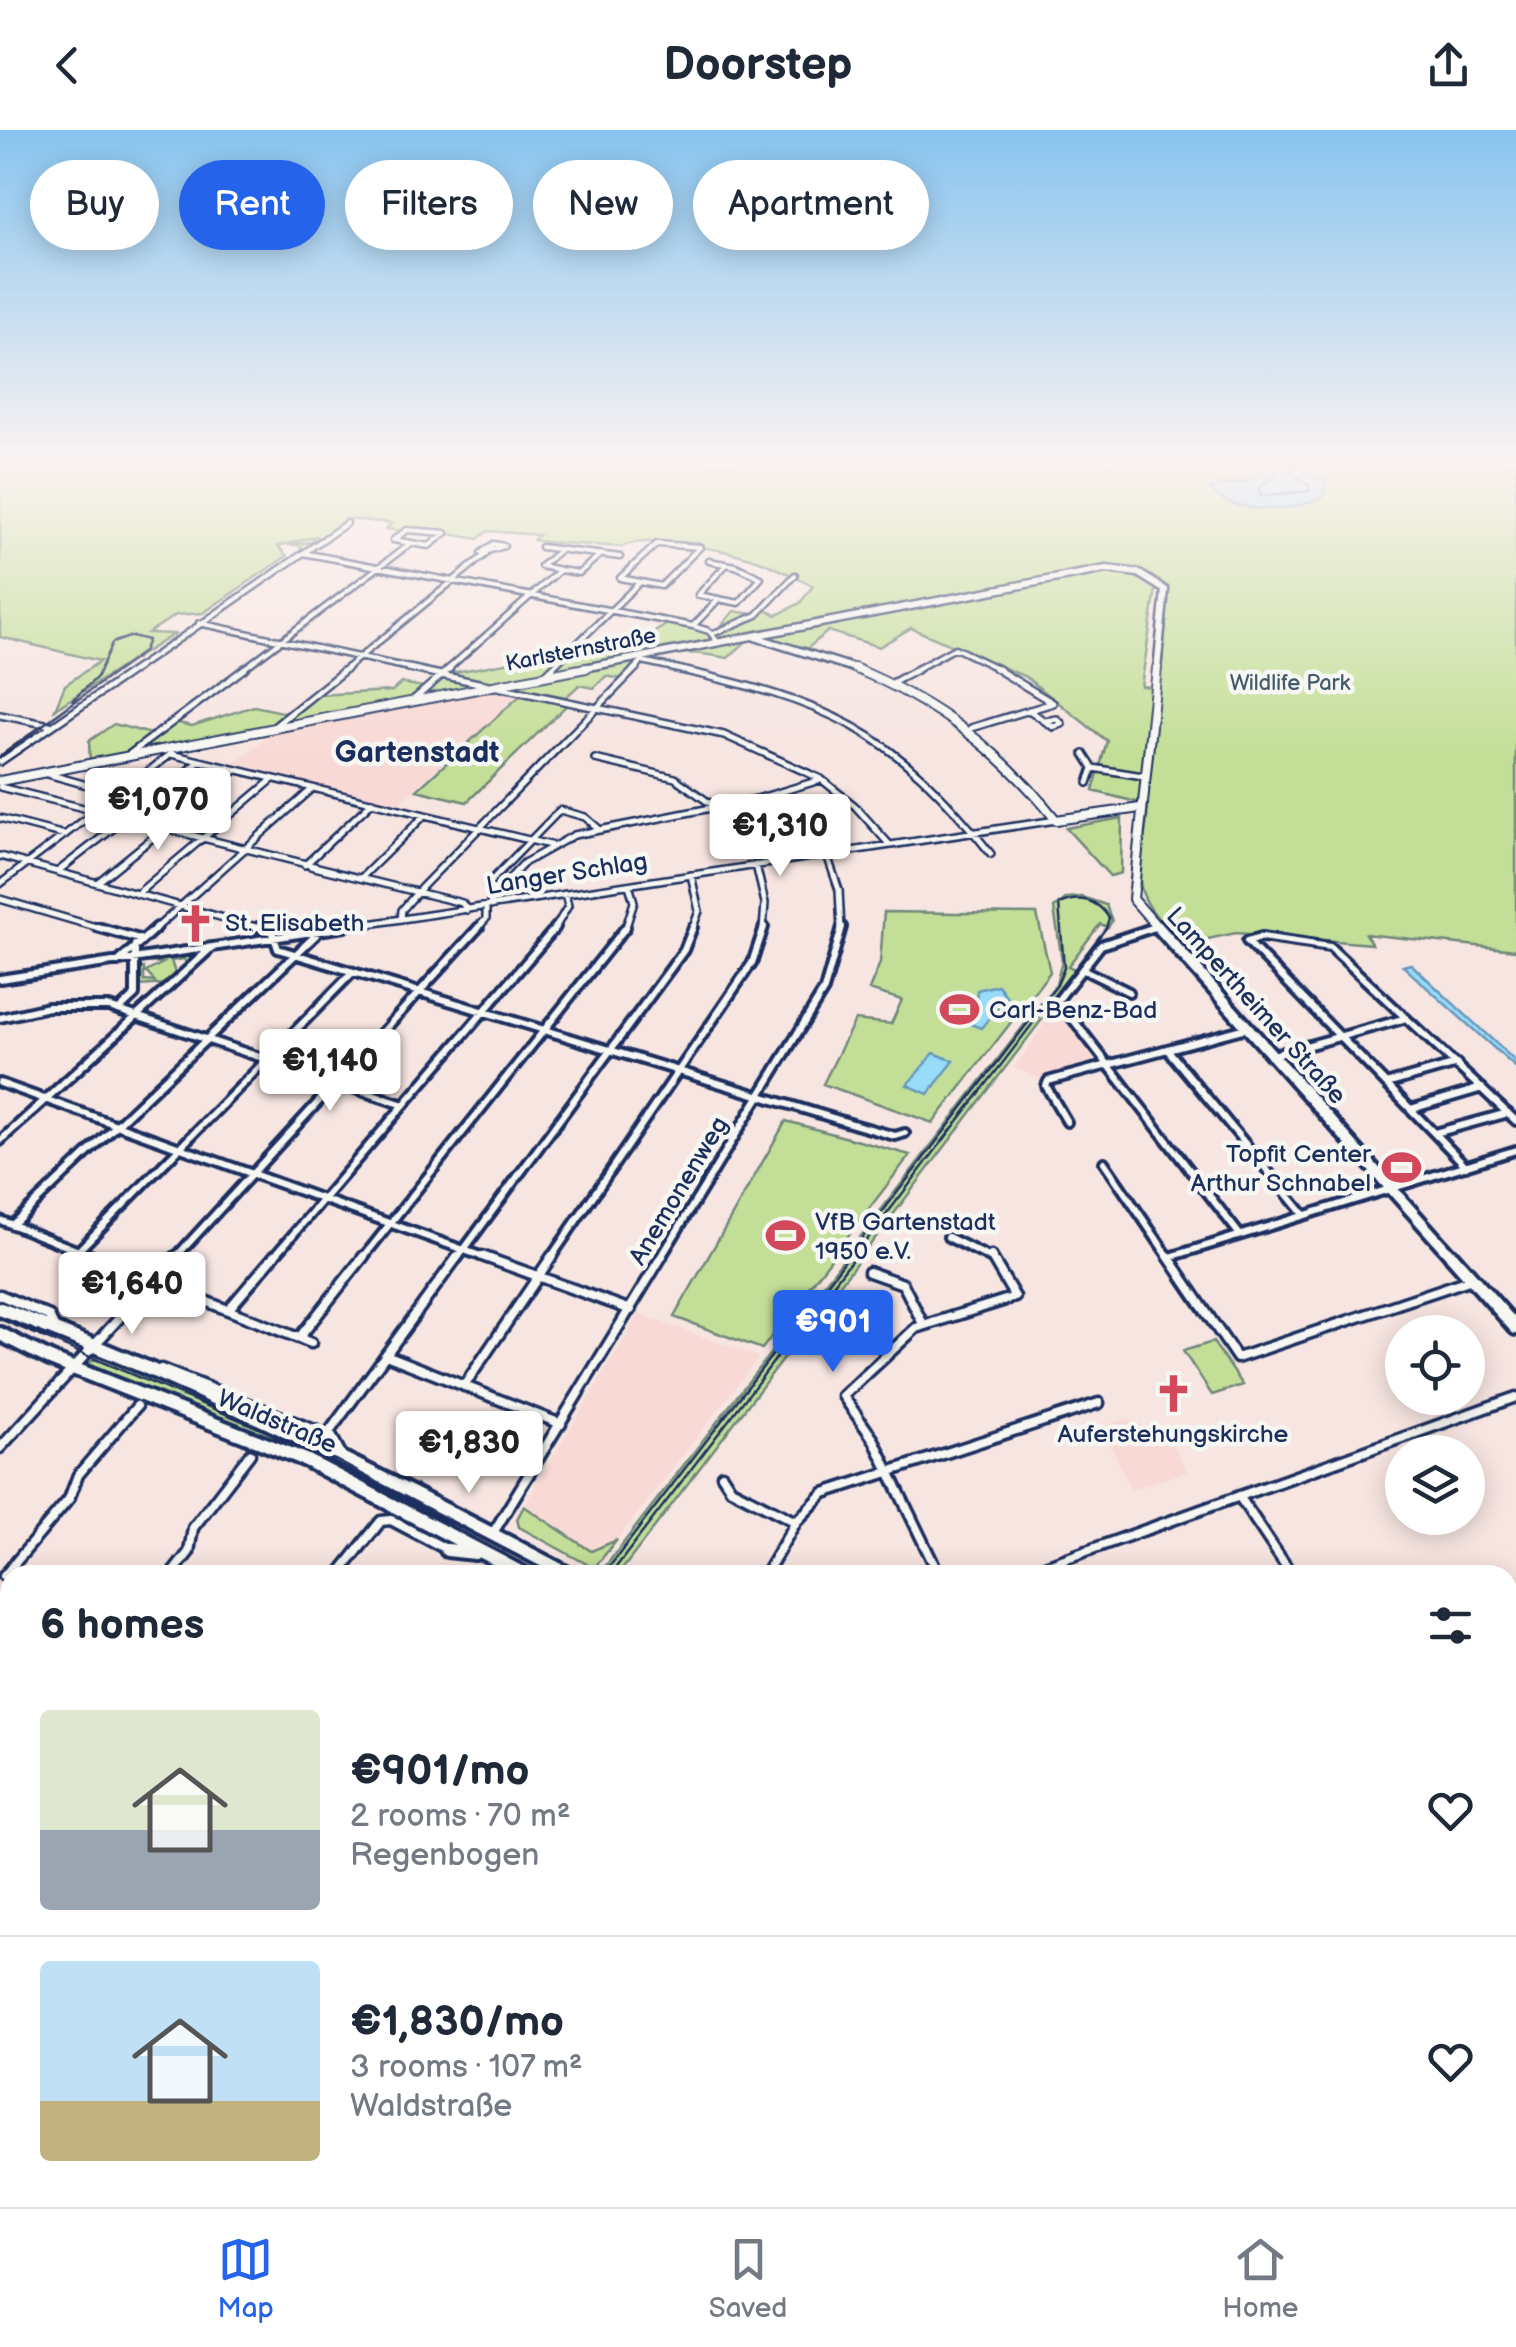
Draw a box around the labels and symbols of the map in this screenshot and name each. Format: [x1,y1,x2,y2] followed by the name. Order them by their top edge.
[504,622,658,678] street label: Karlsternstraße
[1230,670,1351,697] park label: Wildlife Park
[335,735,499,771] district label: Gartenstadt
[77,768,239,853] pin: €1,070
[699,794,861,879] pin: €1,310
[484,846,650,902] street label: Langer Schlag
[1159,901,1353,1111] street label: Lampertheimer Straße
[174,902,216,944] church icon: St. Elisabeth
[225,908,364,939] place label: St. Elisabeth
[938,989,980,1031] sports icon: Carl-Benz-Bad
[989,995,1157,1026] place label: Carl-Benz-Bad
[249,1029,411,1114] pin: €1,140
[623,1111,735,1271] street label: Anemonenweg
[1191,1139,1372,1199] place label: Topfit Center Arthur Schnabel
[1380,1147,1422,1189] sports icon: Topfit Center Arthur Schnabel
[815,1207,996,1267] place label: VfB Gartenstadt 1950 e.V.
[764,1215,806,1257] sports icon: VfB Gartenstadt 1950 e.V.
[51,1252,213,1337] pin: €1,640
[774,1290,892,1375] pin: €901
[1152,1372,1194,1414] church icon: Auferstehungskirche
[213,1383,342,1461] street label: Waldstraße
[388,1411,550,1496] pin: €1,830
[1058,1419,1289,1450] place label: Auferstehungskirche

